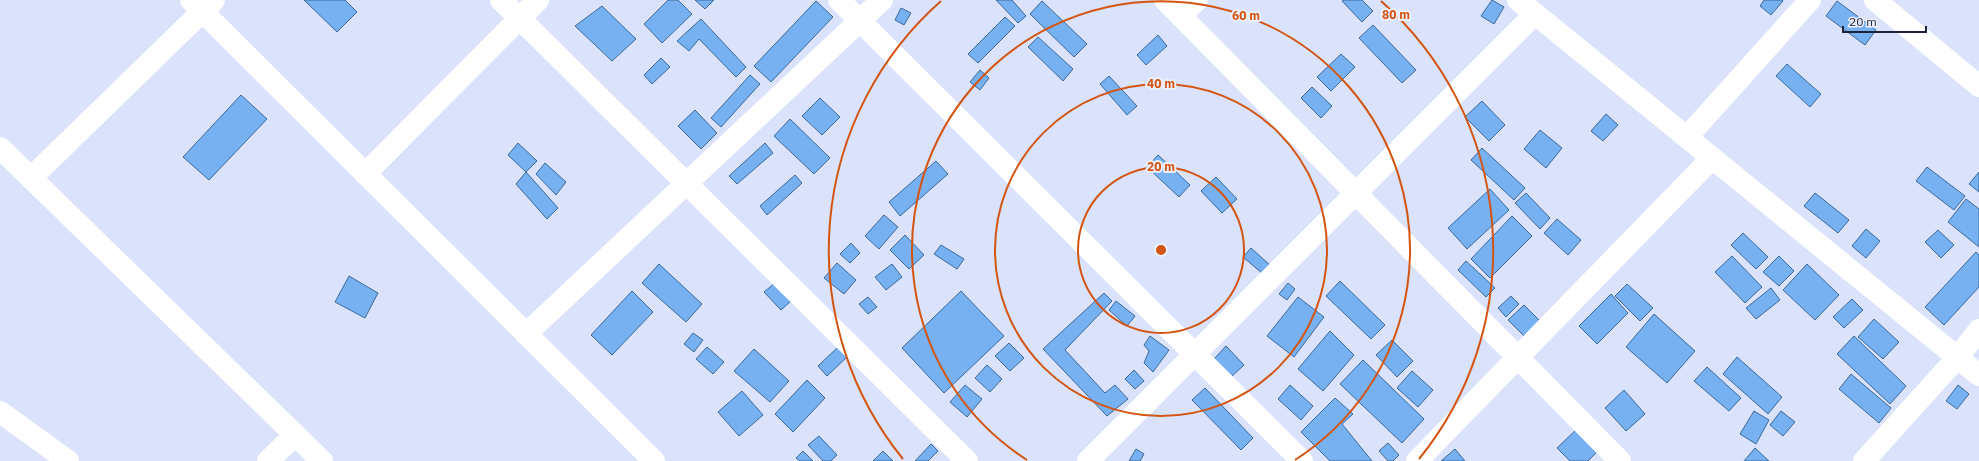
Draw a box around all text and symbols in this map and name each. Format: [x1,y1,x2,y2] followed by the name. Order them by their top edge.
[1382,7,1410,22] text: 80 m
[1232,8,1260,23] text: 60 m
[1843,8,1926,34] scale bar
[1849,14,1877,29] text: 20 m
[1147,76,1175,91] text: 40 m
[1147,159,1175,174] text: 20 m
[1154,243,1168,257] centre of rings

